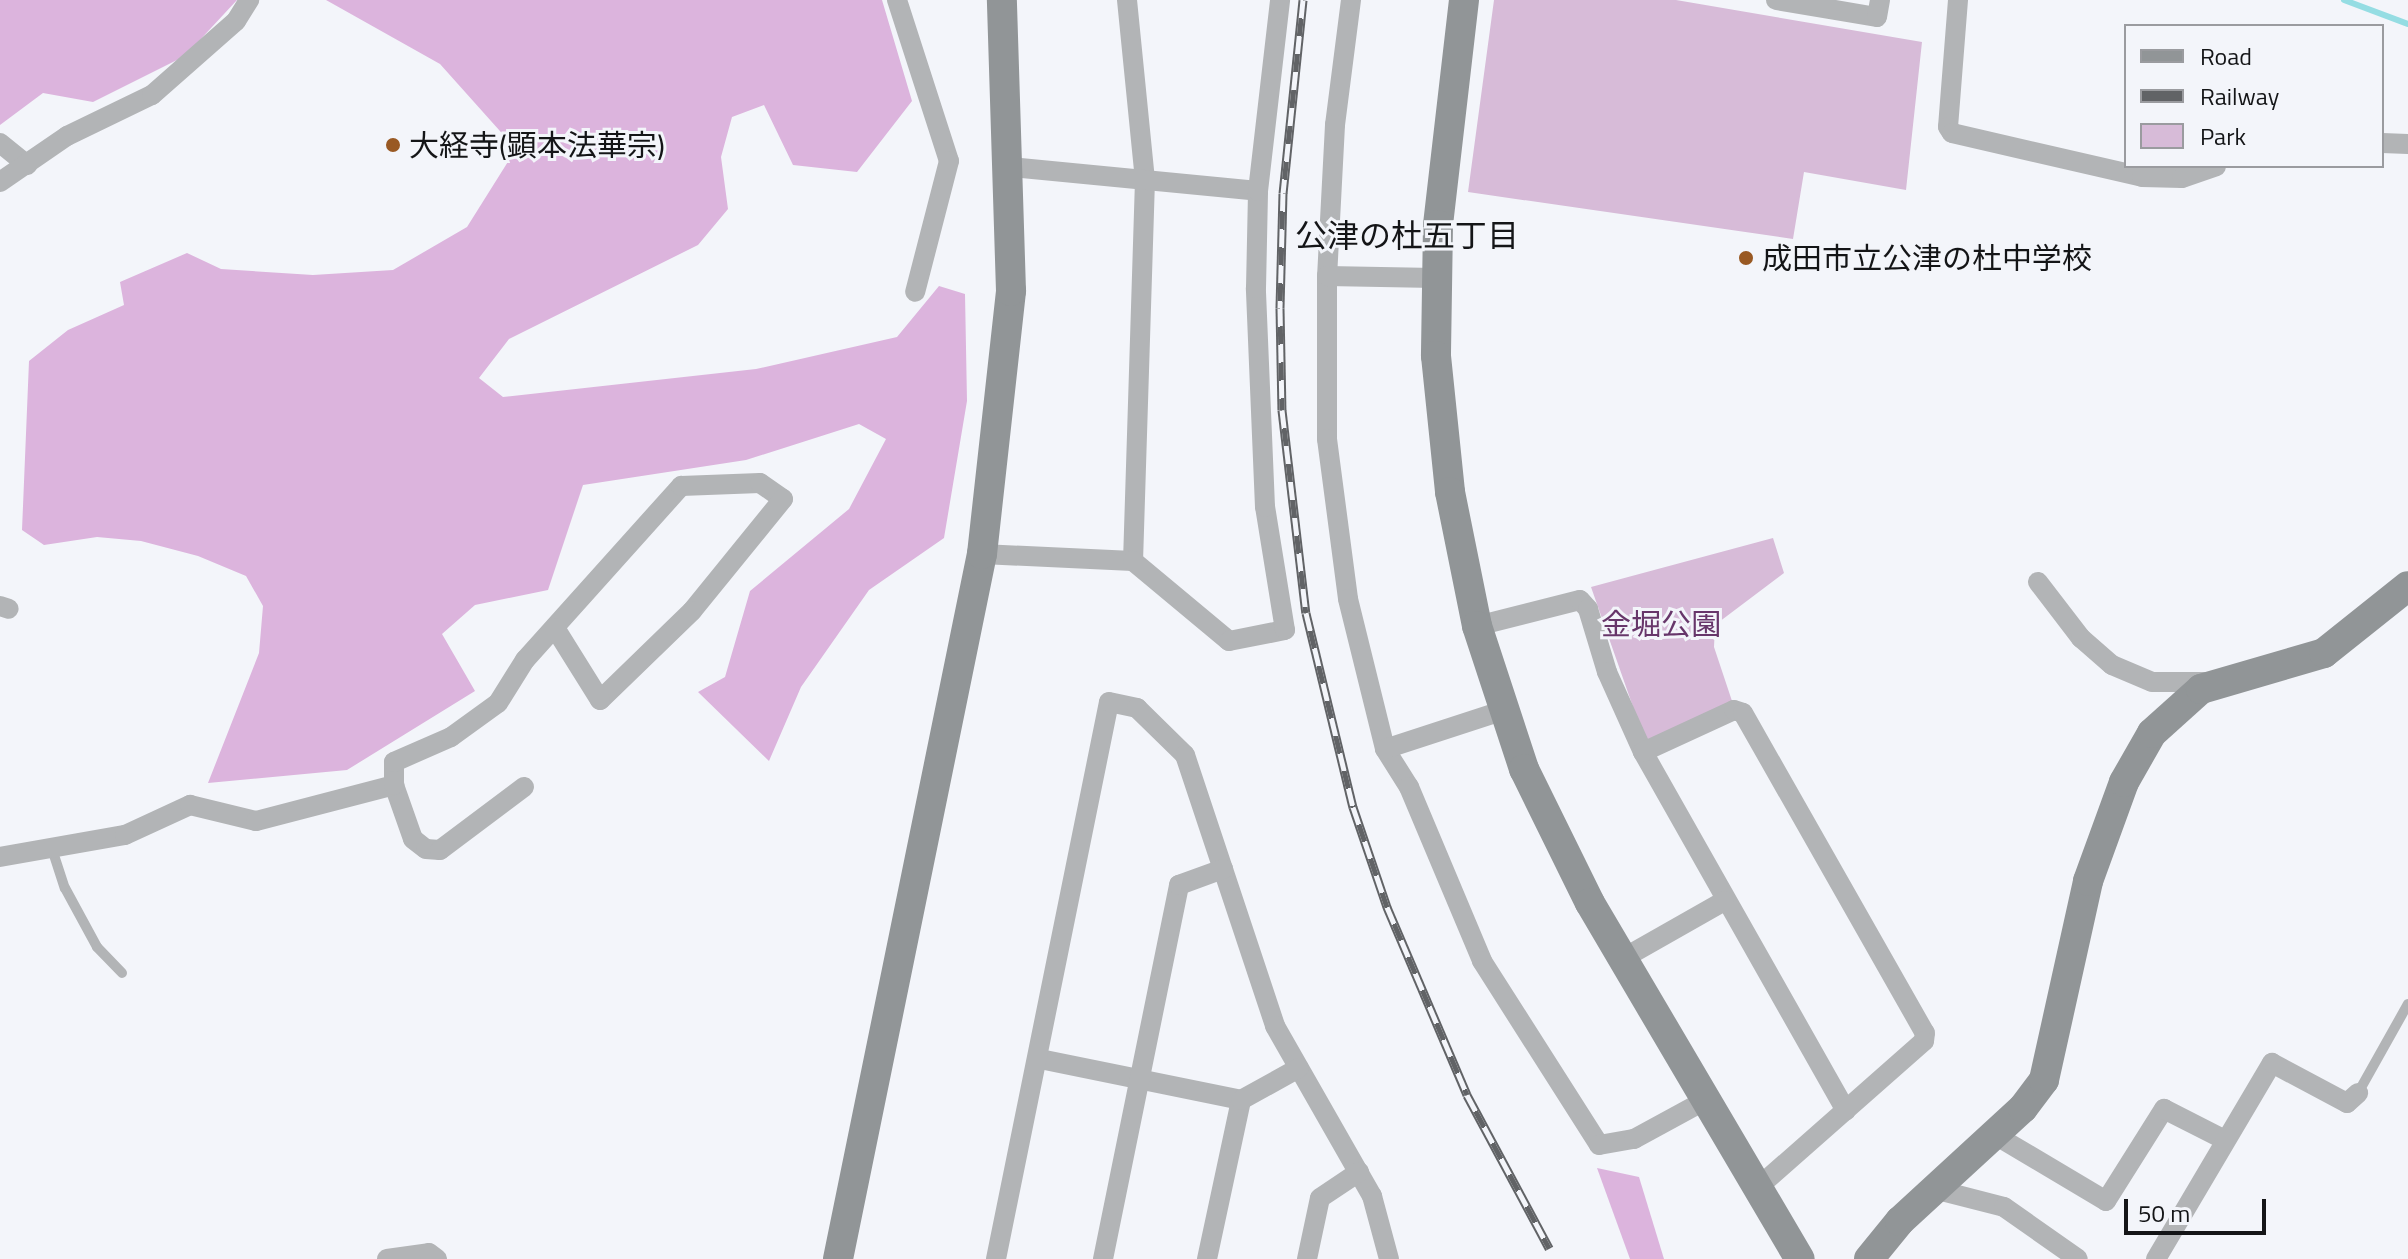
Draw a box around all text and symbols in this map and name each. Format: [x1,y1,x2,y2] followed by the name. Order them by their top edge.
[2124,24,2384,168] legend
[2200,38,2252,74] text: Road
[2200,78,2279,114] text: Railway
[2200,118,2246,154] text: Park
[409,127,665,163] place label: 大経寺(顕本法華宗)
[384,136,402,154] marker: 大経寺(顕本法華宗)
[1295,216,1519,254] district label: 公津の杜五丁目
[1762,240,2092,276] place label: 成田市立公津の杜中学校
[1737,249,1755,267] marker: 成田市立公津の杜中学校
[1601,606,1721,642] park label: 金堀公園
[2128,1183,2270,1233] scale bar
[2138,1195,2190,1231] text: 50 m

